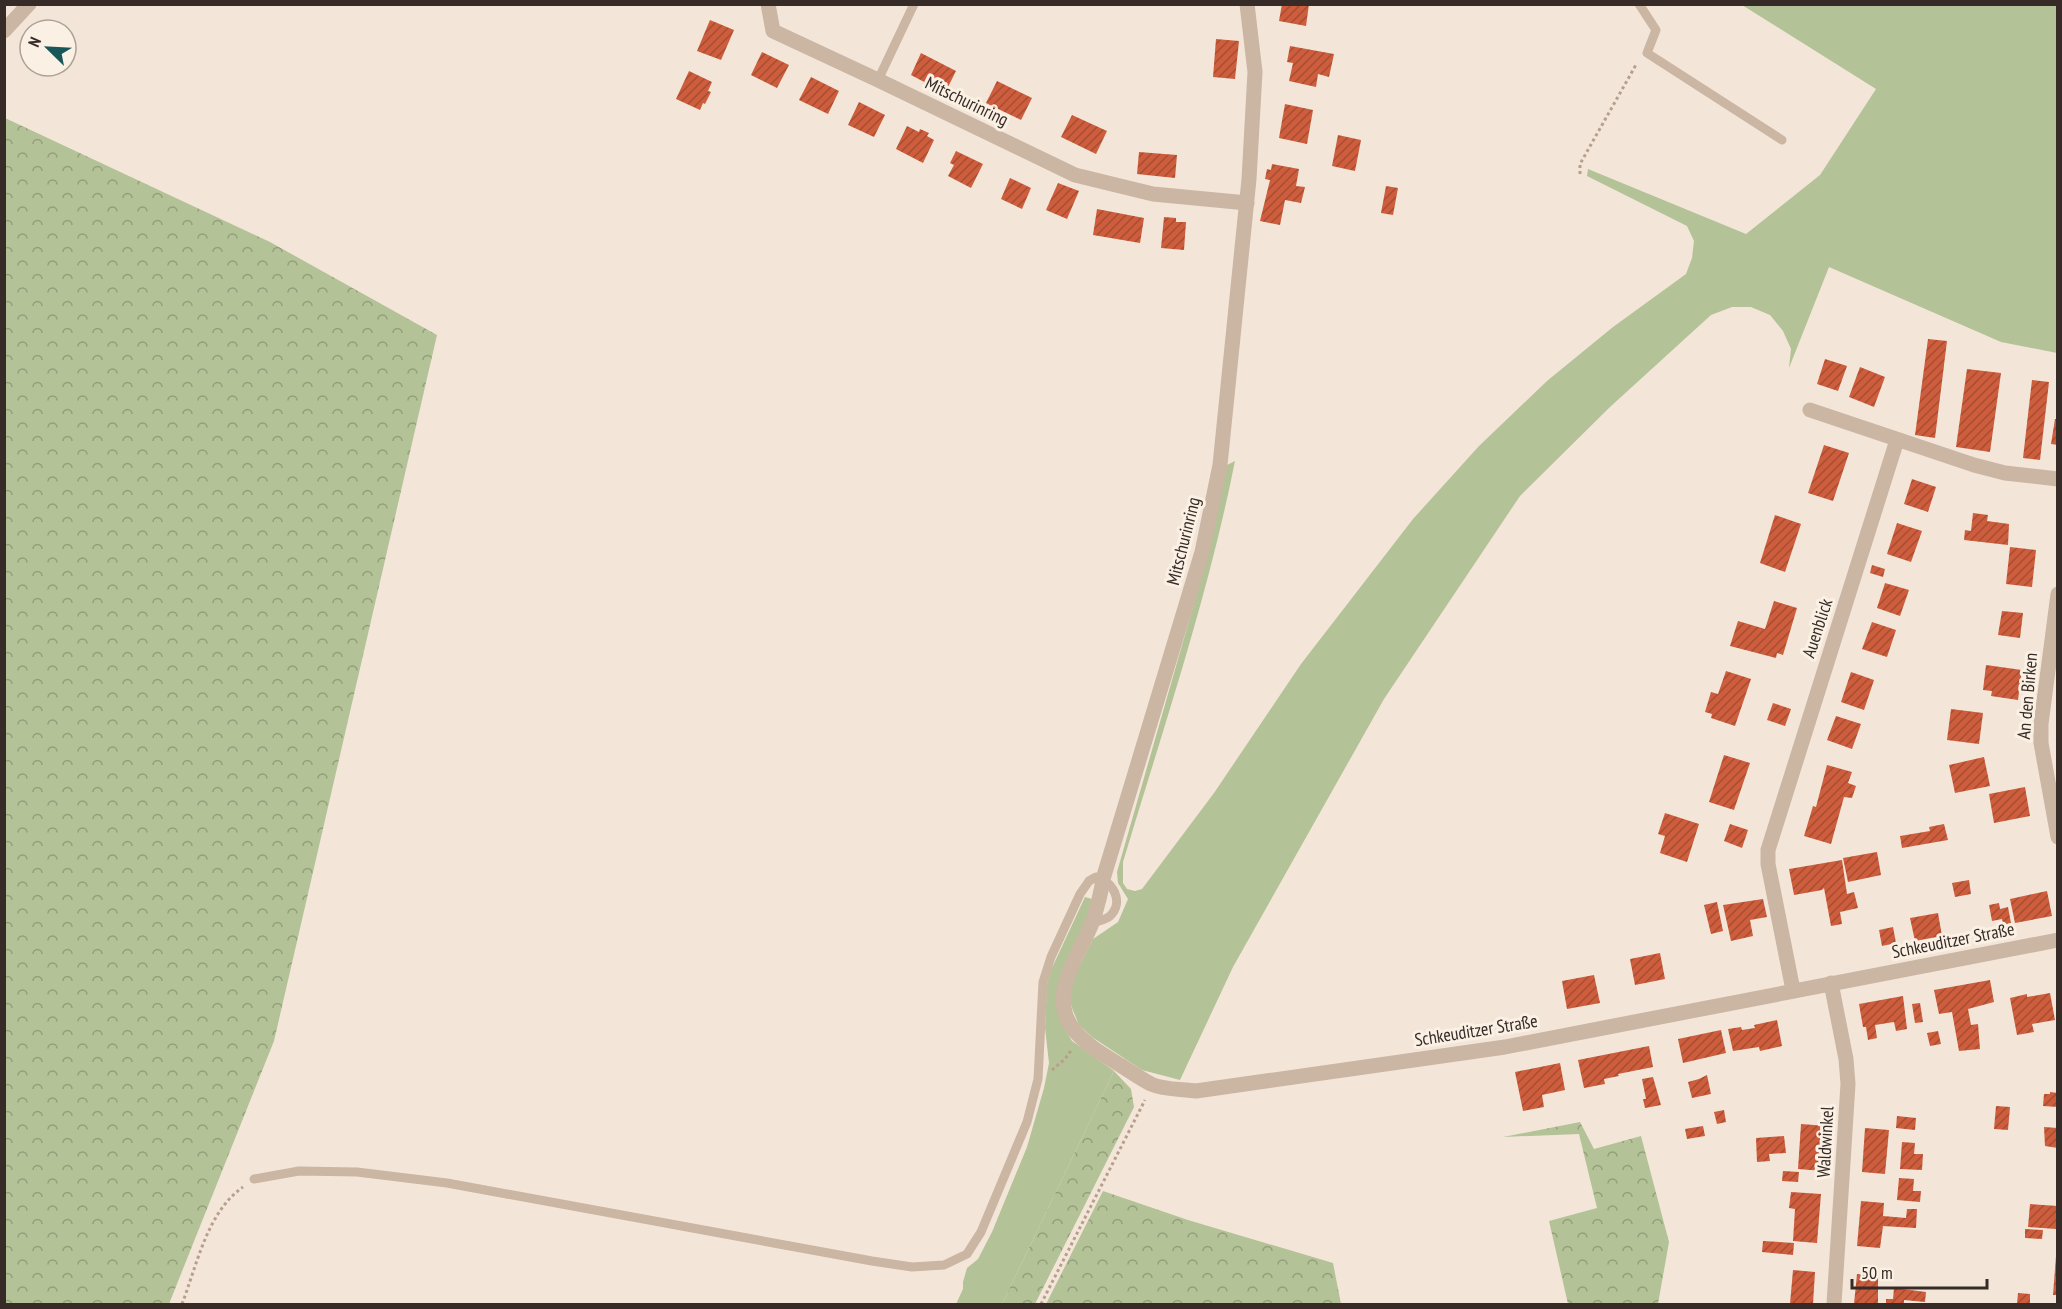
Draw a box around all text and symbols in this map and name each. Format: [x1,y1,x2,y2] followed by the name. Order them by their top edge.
[18,18,78,78] north arrow
[23,34,45,50] text: N
[922,71,1012,131] street label: Mitschurinring
[1161,495,1205,587] street label: Mitschurinring
[1797,595,1837,661] street label: Auenblick
[2012,652,2042,740] street label: An den Birken
[1890,917,2016,963] street label: Schkeuditzer Straße
[1413,1009,1539,1051] street label: Schkeuditzer Straße
[1812,1105,1838,1178] street label: Waldwinkel
[1852,1252,1987,1290] scale bar
[1861,1261,1893,1284] text: 50 m

